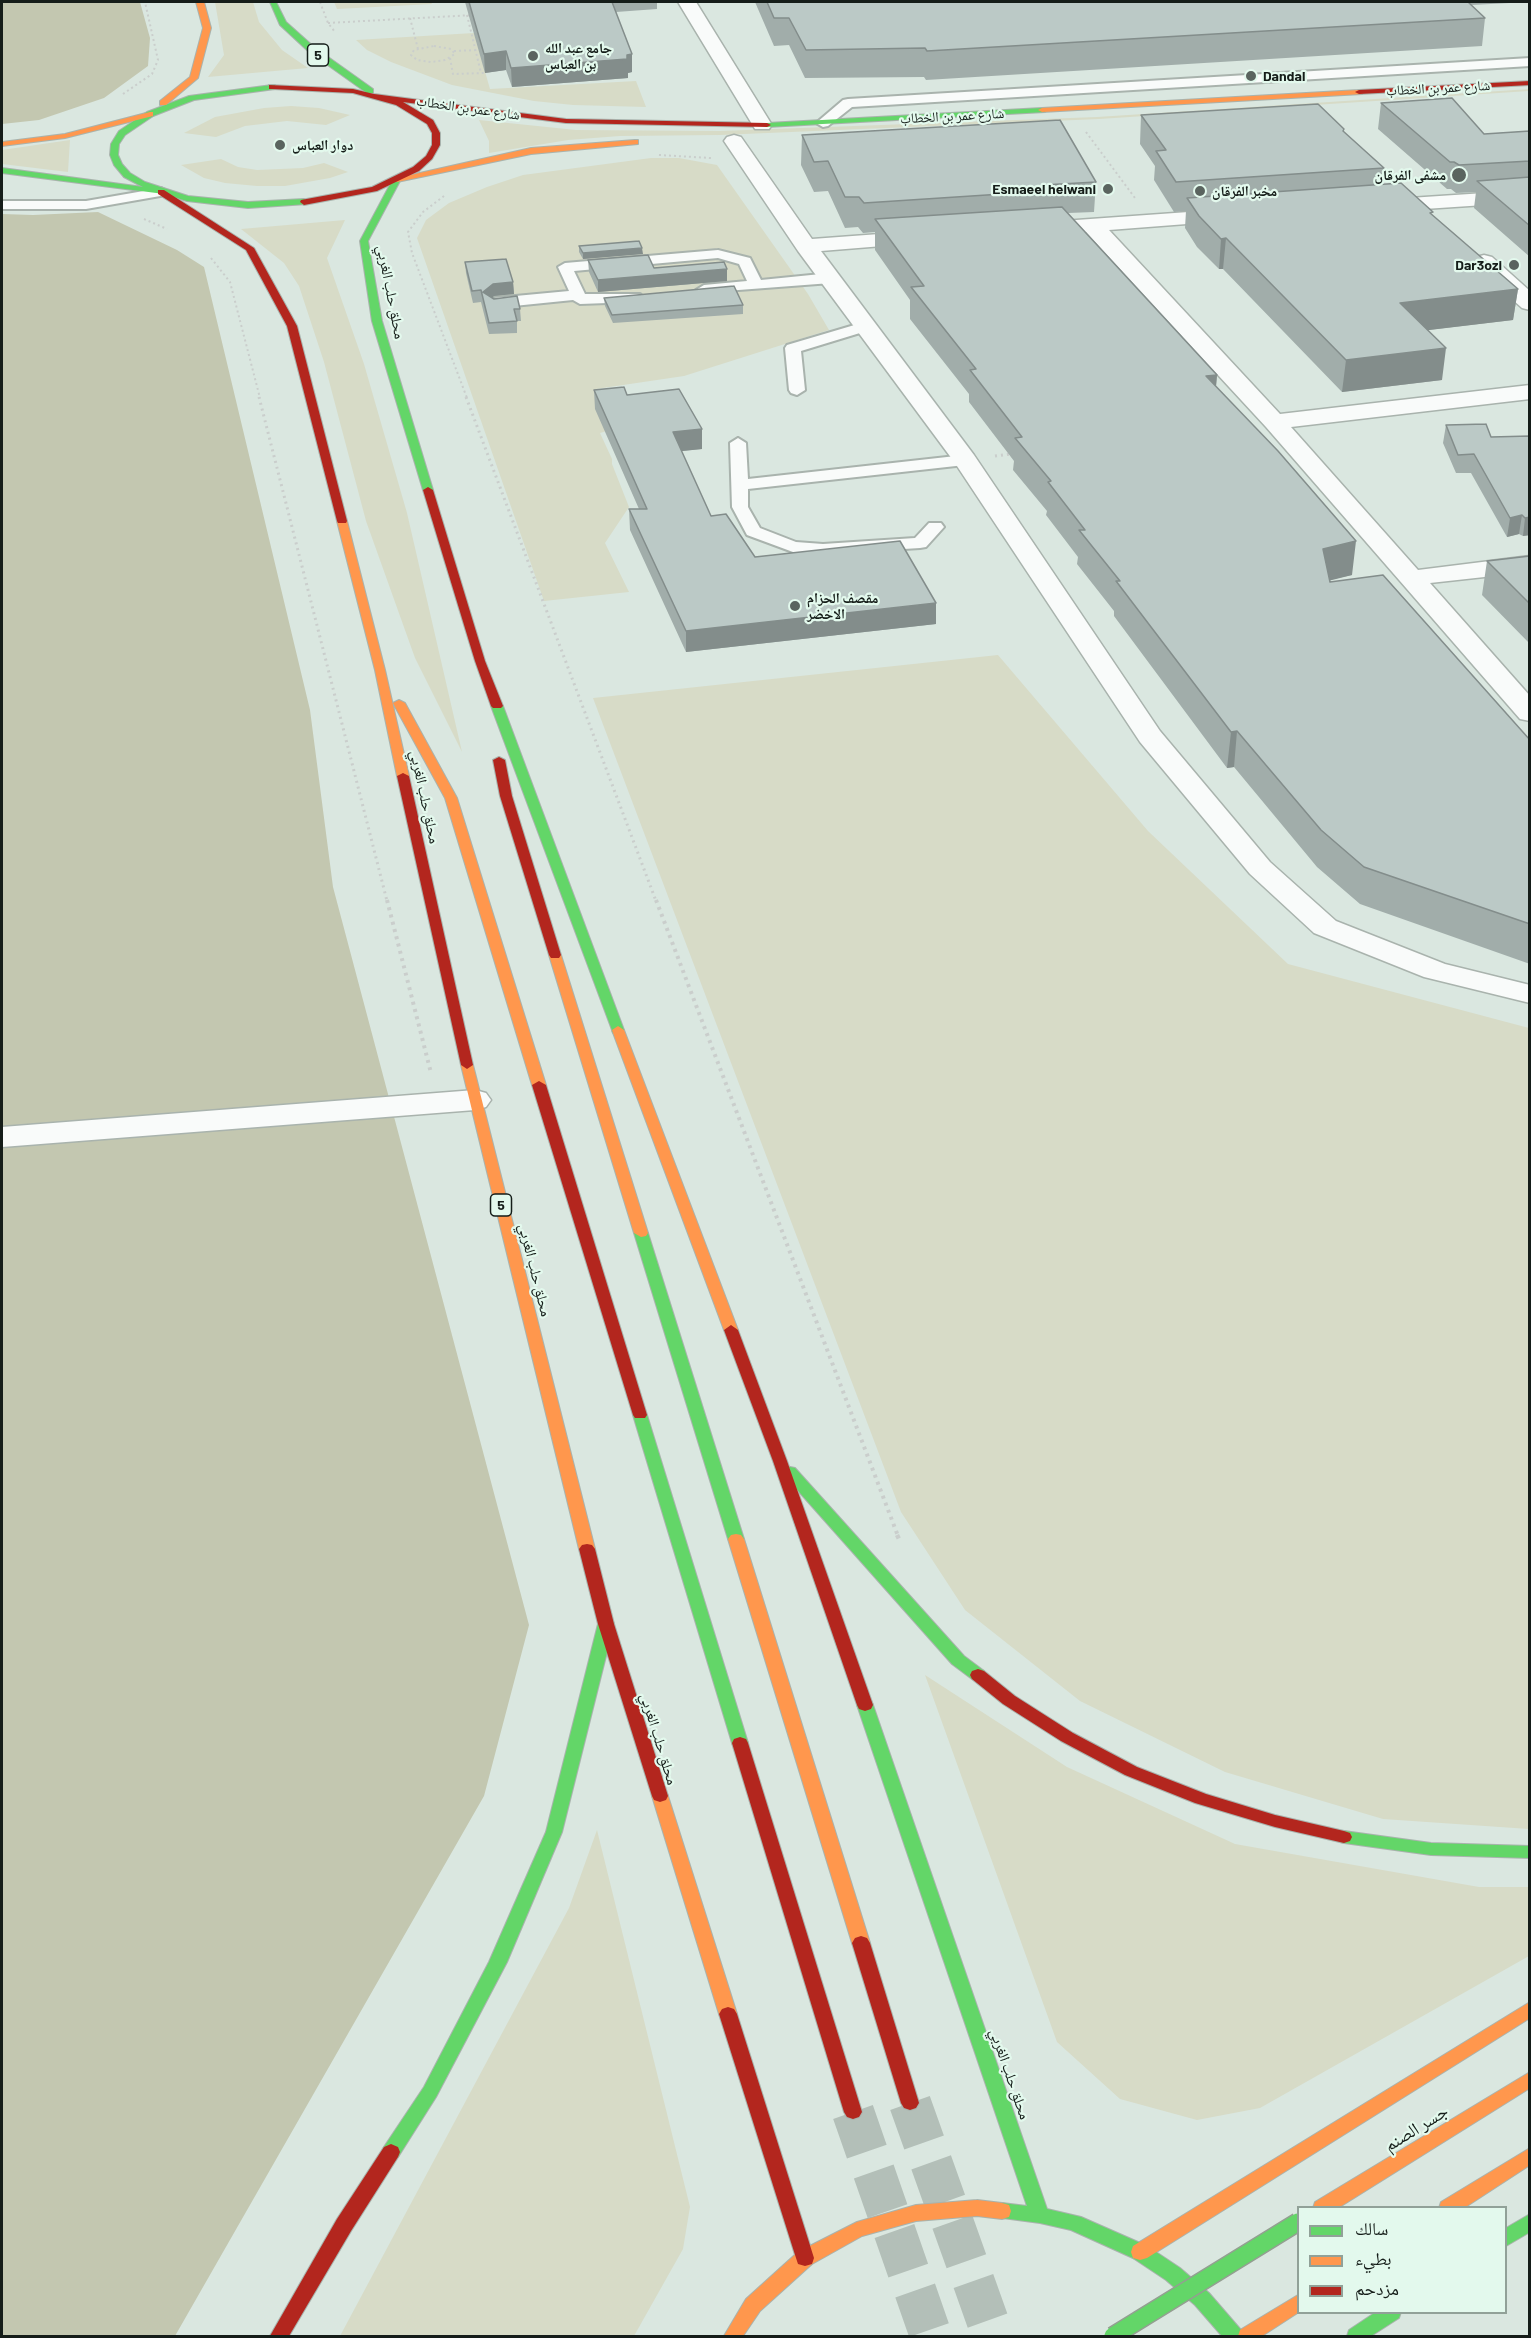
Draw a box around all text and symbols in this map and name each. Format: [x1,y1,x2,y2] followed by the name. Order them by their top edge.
[545,40,612,72] place label: جامع عبد الله بن العباس
[308,44,328,66] road number: 5
[526,49,540,63] marker: جامع عبد الله بن العباس
[1263,68,1305,84] place label: Dandal
[1244,69,1258,83] marker: Dandal
[1385,77,1491,99] street label: شارع عمر بن الخطاب
[415,92,521,124] street label: شارع عمر بن الخطاب
[899,105,1005,127] street label: شارع عمر بن الخطاب
[292,137,353,153] place label: دوار العباس
[273,138,287,152] marker: دوار العباس
[1450,166,1468,184] marker: مشفى الفرقان
[1375,167,1446,183] place label: مشفى الفرقان
[992,181,1096,197] place label: Esmaeel helwani
[1101,182,1115,196] marker: Esmaeel helwani
[1212,183,1277,199] place label: مخبر الفرقان
[1193,184,1207,198] marker: مخبر الفرقان
[373,244,409,340] street label: محلق حلب الغربي
[1455,257,1502,273] place label: Dar3ozi
[1507,258,1521,272] marker: Dar3ozi
[807,590,878,622] place label: مقصف الحزام الاخضر
[788,599,802,613] marker: مقصف الحزام الاخضر
[406,749,444,845] street label: محلق حلب الغربي
[490,1194,512,1216] road number: 5
[515,1222,555,1318] street label: محلق حلب الغربي
[636,1691,682,1787] street label: محلق حلب الغربي
[986,2026,1034,2122] street label: محلق حلب الغربي
[1380,2100,1452,2156] street label: جسر الصنم
[1297,2206,1507,2314] legend
[1355,2217,1388,2239] text: سالك
[1355,2247,1392,2269] text: بطيء
[1355,2277,1399,2299] text: مزدحم

